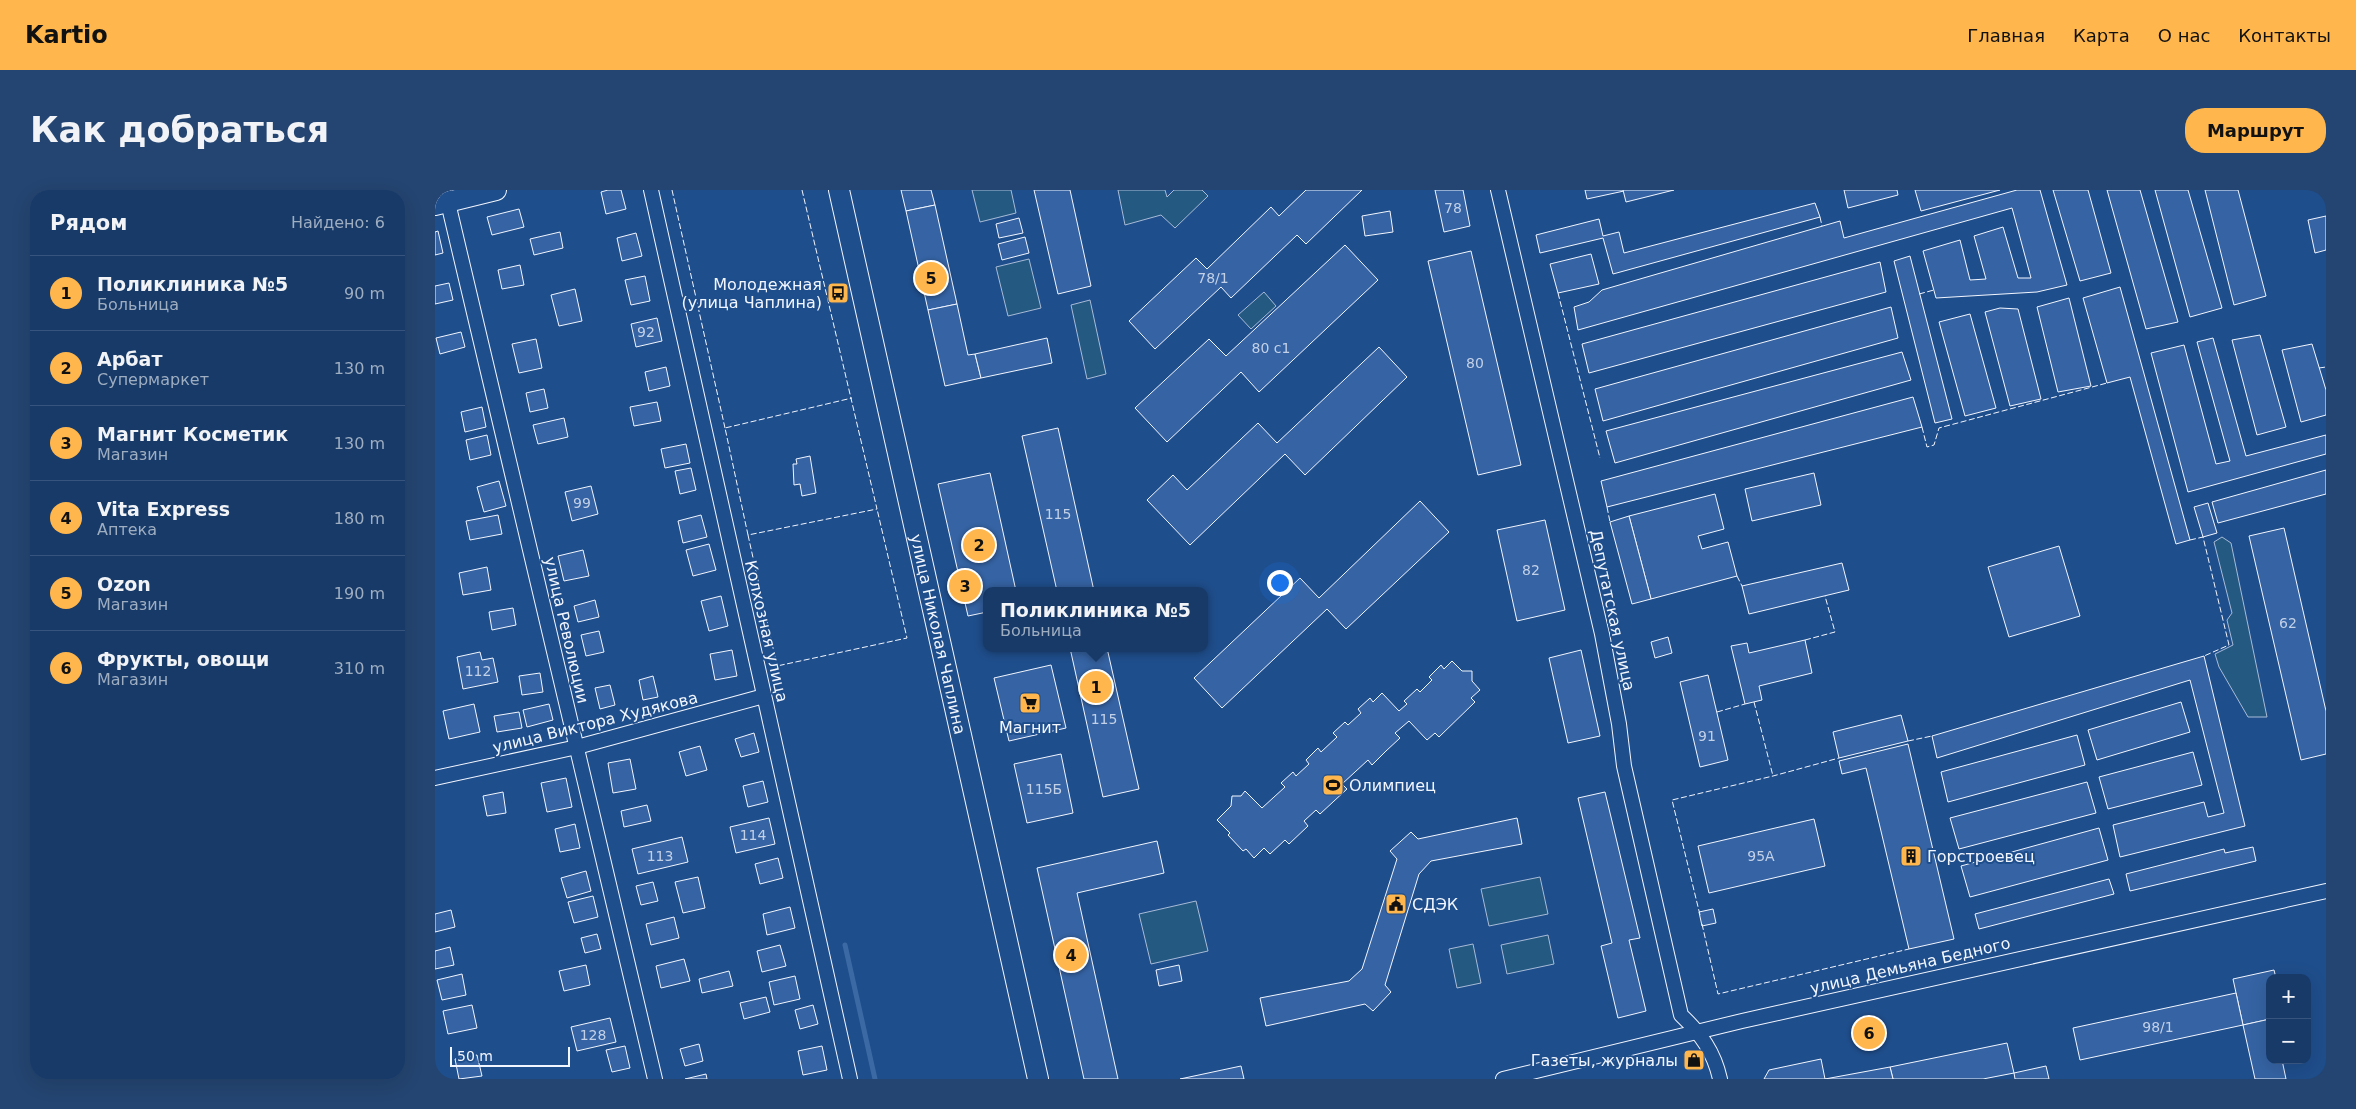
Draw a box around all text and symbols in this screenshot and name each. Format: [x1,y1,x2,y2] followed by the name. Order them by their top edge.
[25,21,108,49] text: Kartio
[1967,25,2045,46] text: Главная
[2073,25,2130,46] text: Карта
[2158,25,2210,46] text: О нас
[2238,25,2331,46] text: Контакты
[2185,108,2326,153] button: Маршрут
[30,110,329,150] text: Как добраться
[1444,200,1462,216] house number: 78
[50,211,127,235] text: Рядом
[291,213,385,232] text: Найдено: 6
[915,259,947,297] pin: 5
[1197,270,1229,286] house number: 78/1
[97,273,288,295] text: Поликлиника №5
[682,275,822,312] place label: Молодежная (улица Чаплина)
[826,281,850,305] bus stop icon: Молодежная (улица Чаплина)
[60,284,72,303] text: 1
[344,284,385,303] text: 90 m
[97,295,179,314] text: Больница
[637,324,655,340] house number: 92
[1252,340,1290,356] house number: 80 с1
[97,348,162,370] text: Арбат
[1466,355,1484,371] house number: 80
[60,359,72,378] text: 2
[334,359,385,378] text: 130 m
[97,370,209,389] text: Супермаркет
[97,423,288,445] text: Магнит Косметик
[60,434,72,453] text: 3
[334,434,385,453] text: 130 m
[97,445,168,464] text: Магазин
[573,495,591,511] house number: 99
[97,498,230,520] text: Vita Express
[1045,506,1071,522] house number: 115
[60,509,72,528] text: 4
[334,509,385,528] text: 180 m
[97,520,157,539] text: Аптека
[963,526,995,564] pin: 2
[1586,528,1639,693] street label: Депутатская улица
[906,532,970,736] street label: улица Николая Чаплина
[540,555,593,705] street label: улица Революции
[741,558,792,704] street label: Колхозная улица
[1522,562,1540,578] house number: 82
[949,567,981,605] pin: 3
[1267,570,1293,596] your location
[97,573,151,595] text: Ozon
[60,584,72,603] text: 5
[334,584,385,603] text: 190 m
[983,587,1208,652] popup
[97,595,168,614] text: Магазин
[1000,599,1191,621] text: Поликлиника №5
[2279,615,2297,631] house number: 62
[1000,621,1082,640] text: Больница
[97,648,269,670] text: Фрукты, овощи
[60,659,72,678] text: 6
[334,659,385,678] text: 310 m
[465,663,491,679] house number: 112
[1080,668,1112,706] pin: 1
[97,670,168,689] text: Магазин
[491,688,700,757] street label: улица Виктора Худякова
[1018,691,1042,715] supermarket icon: Магнит
[1091,711,1117,727] house number: 115
[999,718,1061,737] place label: Магнит
[1698,728,1716,744] house number: 91
[1321,773,1345,797] sports icon: Олимпиец
[1349,776,1436,795] place label: Олимпиец
[1026,781,1062,797] house number: 115Б
[740,827,766,843] house number: 114
[1899,844,1923,868] building icon: Горстроевец
[1927,847,2035,866] place label: Горстроевец
[647,848,673,864] house number: 113
[1747,848,1775,864] house number: 95А
[1384,892,1408,916] public building icon: СДЭК
[1412,895,1459,914] place label: СДЭК
[1808,933,2012,998] street label: улица Демьяна Бедного
[1055,936,1087,974] pin: 4
[2266,974,2311,1064] map controls
[2266,974,2311,1019] button: +
[1853,1014,1885,1052] pin: 6
[2142,1019,2174,1035] house number: 98/1
[2266,1019,2311,1064] button: −
[580,1027,606,1043] house number: 128
[450,1044,570,1067] scale bar
[457,1048,493,1064] text: 50 m
[1682,1048,1706,1072] shop icon: Газеты, журналы
[1531,1051,1678,1070] place label: Газеты, журналы

